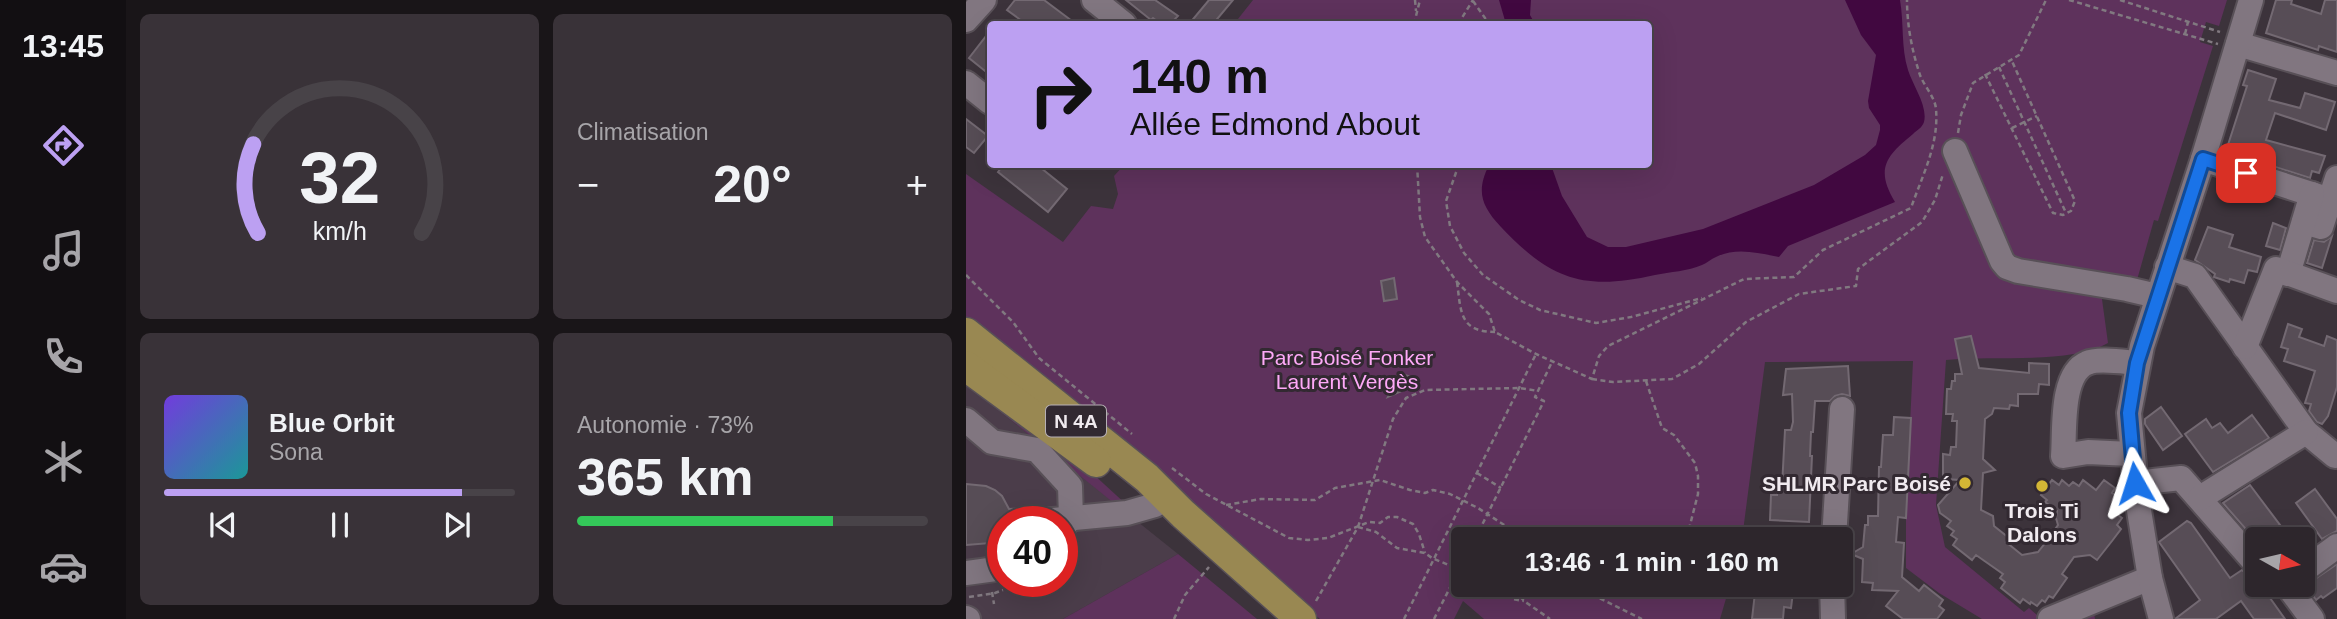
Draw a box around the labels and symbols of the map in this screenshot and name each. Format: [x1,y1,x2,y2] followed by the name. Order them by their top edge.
[2216,143,2276,203] pin
[1261,346,1433,393] park label: Parc Boisé Fonker Laurent Vergès
[1046,406,1106,436] road number: N 4A
[2098,446,2172,520] position arrow
[1762,472,1951,495] place label: SHLMR Parc Boisé
[1957,475,1973,491] marker: SHLMR Parc Boisé
[2034,478,2050,494] marker: Trois Ti Dalons
[2005,499,2079,546] place label: Trois Ti Dalons
[987,506,1078,597] speed limit sign: 40
[2245,527,2315,597] north arrow

